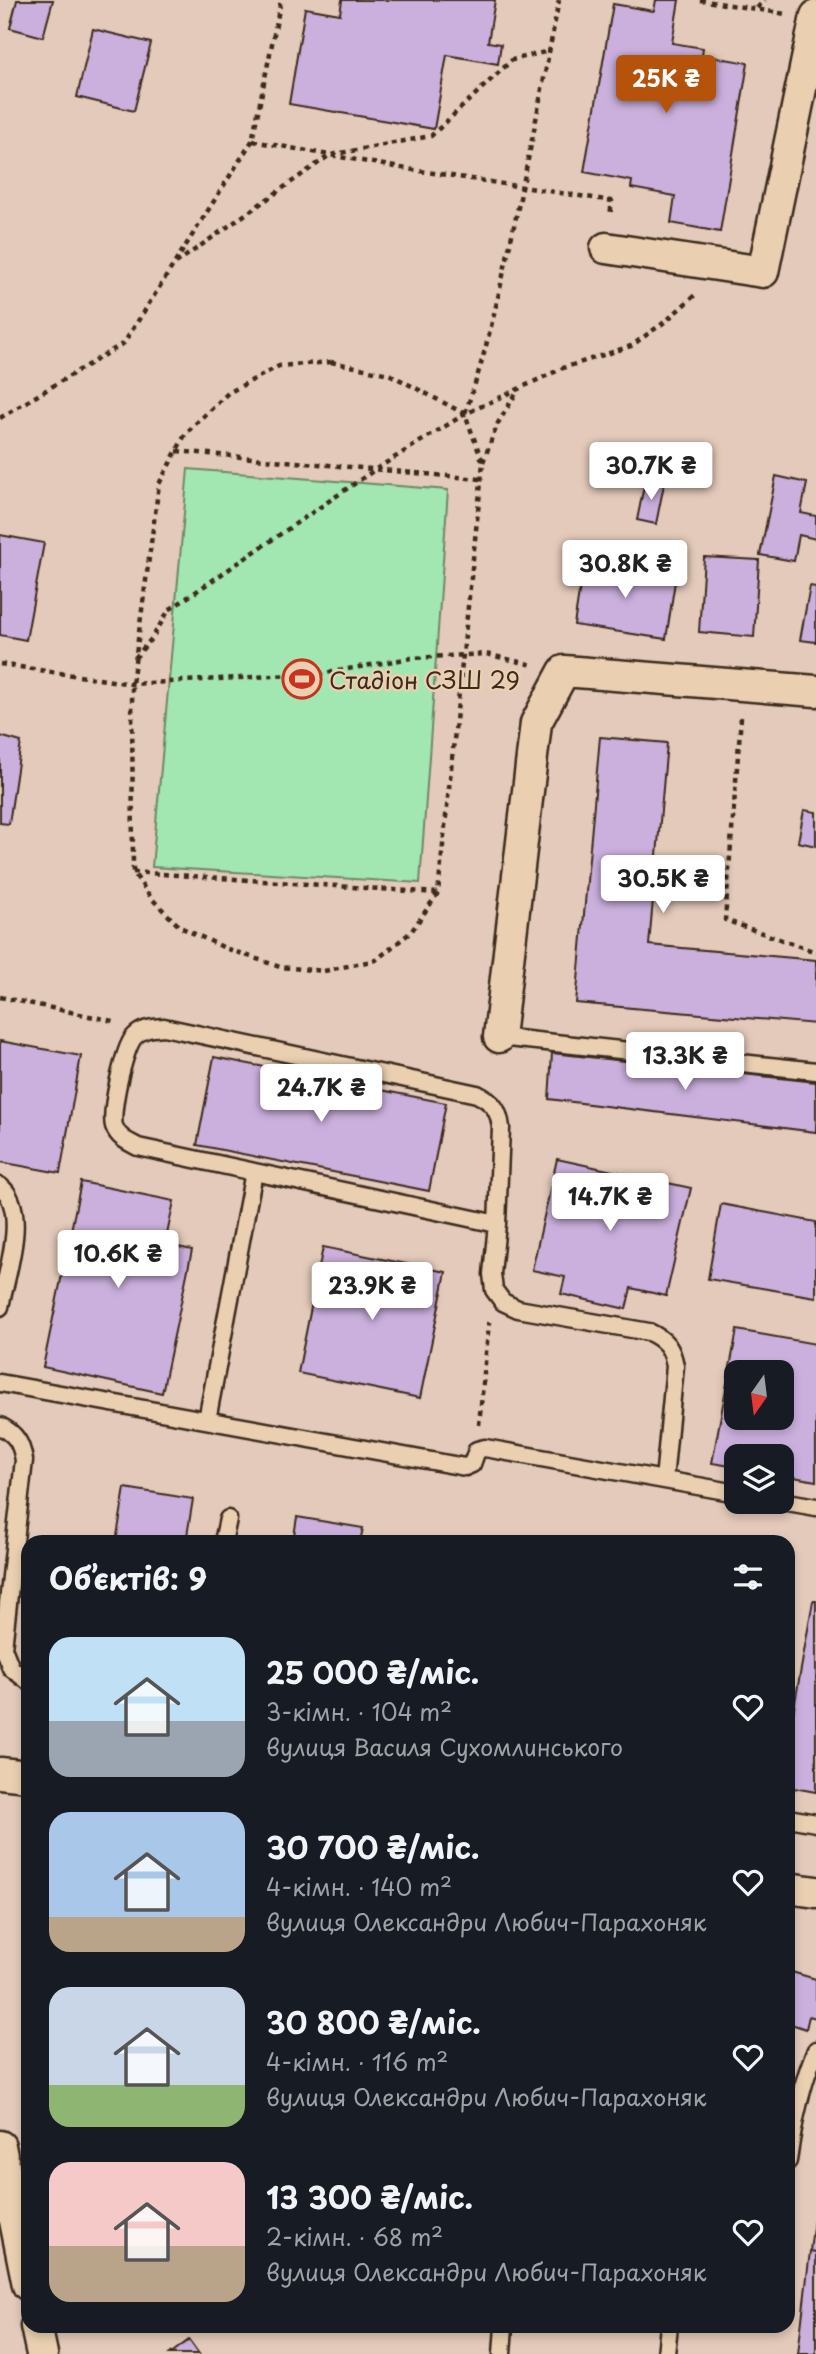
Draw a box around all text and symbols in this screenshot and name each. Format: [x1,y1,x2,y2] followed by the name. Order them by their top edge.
[617,55,715,115] pin: 25K ₴
[632,60,700,95] text: 25K ₴
[586,442,716,502] pin: 30.7K ₴
[605,447,697,482] text: 30.7K ₴
[560,540,690,600] pin: 30.8K ₴
[578,545,672,580] text: 30.8K ₴
[281,658,323,700] sports icon: Стадіон СЗШ 29
[329,662,520,697] place label: Стадіон СЗШ 29
[598,856,728,915] pin: 30.5K ₴
[617,860,709,895] text: 30.5K ₴
[620,1032,750,1092] pin: 13.3K ₴
[642,1037,728,1072] text: 13.3K ₴
[256,1064,386,1124] pin: 24.7K ₴
[276,1069,366,1104] text: 24.7K ₴
[545,1174,675,1233] pin: 14.7K ₴
[568,1178,652,1213] text: 14.7K ₴
[53,1230,183,1290] pin: 10.6K ₴
[74,1235,162,1270] text: 10.6K ₴
[307,1262,437,1322] pin: 23.9K ₴
[328,1267,416,1302] text: 23.9K ₴
[724,1360,794,1430] north arrow
[724,1360,794,1514] map controls
[724,1444,794,1514] button: layers
[49,1555,207,1600] text: Об’єктів: 9
[729,1558,767,1596] icon: filters
[266,1649,479,1694] text: 25 000 ₴/міс.
[105,1665,189,1749] icon: home
[729,1688,767,1726] icon: heart
[266,1694,452,1729] text: 3-кімн. · 104 m²
[266,1729,623,1764] text: вулиця Василя Сухомлинського
[266,1824,479,1869] text: 30 700 ₴/міс.
[105,1840,189,1924] icon: home
[729,1863,767,1901] icon: heart
[266,1869,452,1904] text: 4-кімн. · 140 m²
[266,1904,706,1939] text: вулиця Олександри Любич-Парахоняк
[266,1999,481,2044] text: 30 800 ₴/міс.
[105,2015,189,2099] icon: home
[729,2038,767,2076] icon: heart
[266,2044,448,2079] text: 4-кімн. · 116 m²
[266,2079,706,2114] text: вулиця Олександри Любич-Парахоняк
[266,2174,473,2219] text: 13 300 ₴/міс.
[105,2190,189,2274] icon: home
[729,2213,767,2251] icon: heart
[266,2219,443,2254] text: 2-кімн. · 68 m²
[266,2254,706,2289] text: вулиця Олександри Любич-Парахоняк

